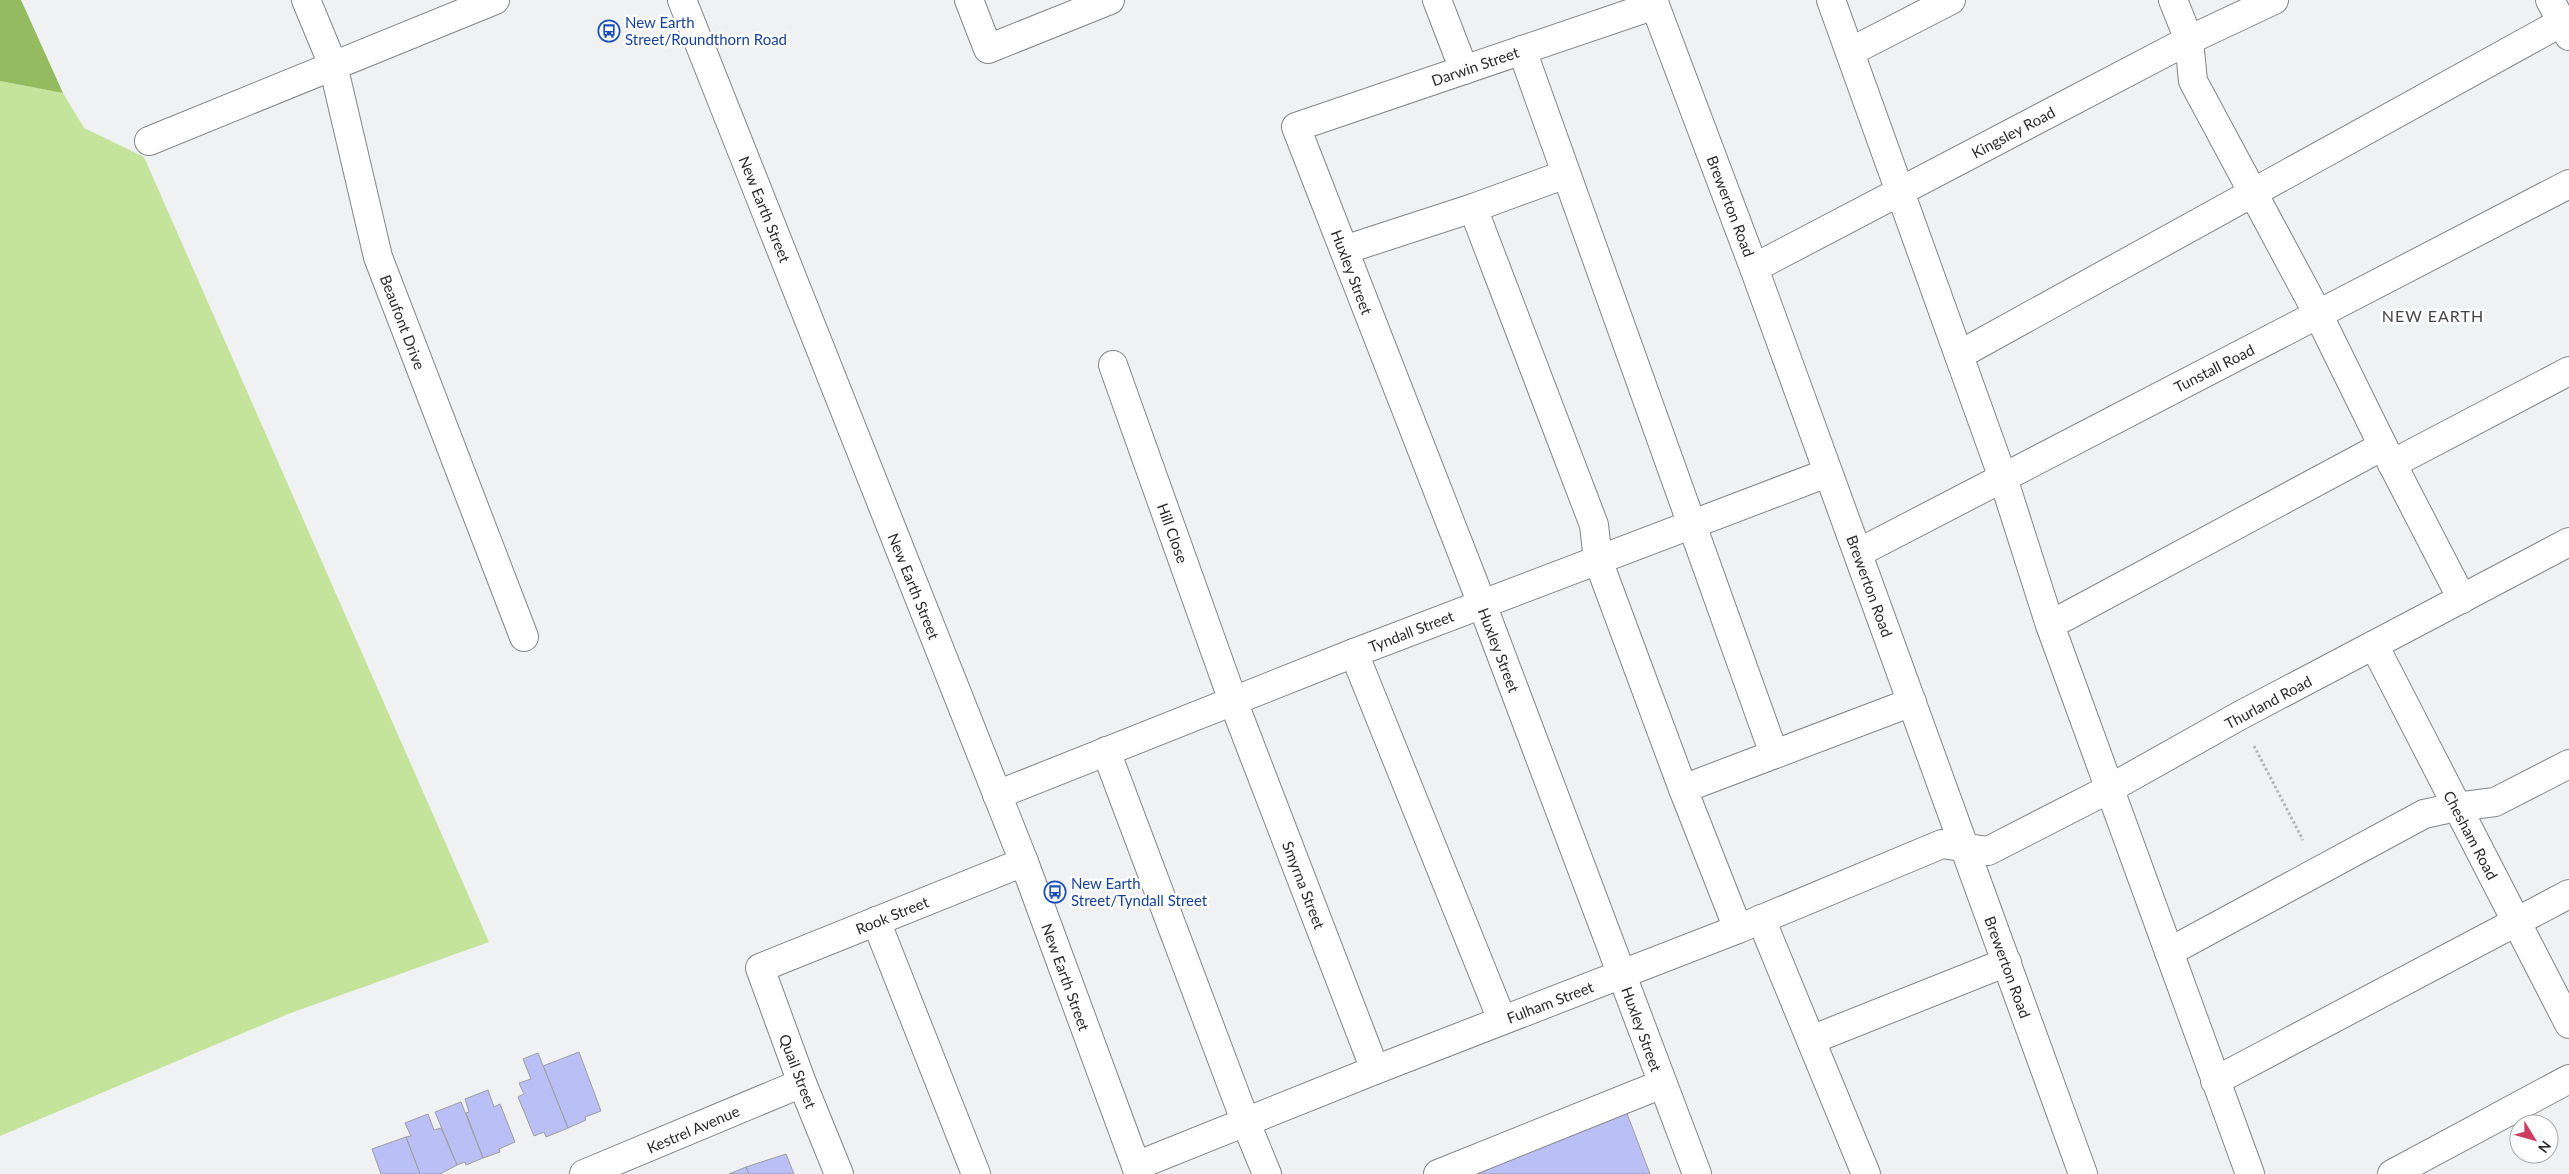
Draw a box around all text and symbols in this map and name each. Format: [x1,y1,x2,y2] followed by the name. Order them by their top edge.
[625,13,787,48] place label: New Earth Street/Roundthorn Road
[597,19,621,43] bus stop icon: New Earth Street/Roundthorn Road
[1429,42,1522,89] street label: Darwin Street
[1968,102,2058,162] street label: Kingsley Road
[735,153,795,265] street label: New Earth Street
[1703,153,1759,259] street label: Brewerton Road
[1328,227,1377,317] street label: Huxley Street
[377,272,429,372] street label: Beaufont Drive
[2382,306,2484,325] district label: NEW EARTH
[2171,340,2257,396] street label: Tunstall Road
[1154,501,1192,565] street label: Hill Close
[884,530,944,642] street label: New Earth Street
[1843,533,1897,639] street label: Brewerton Road
[1475,605,1524,695] street label: Huxley Street
[1366,606,1457,656] street label: Tyndall Street
[2221,672,2315,732] street label: Thurland Road
[2440,787,2502,883] street label: Chesham Road
[1279,839,1329,932] street label: Smyrna Street
[1071,874,1208,909] place label: New Earth Street/Tyndall Street
[1043,880,1067,904] bus stop icon: New Earth Street/Tyndall Street
[853,892,932,938] street label: Rook Street
[1981,914,2035,1020] street label: Brewerton Road
[1038,921,1094,1034] street label: New Earth Street
[1504,977,1596,1027] street label: Fulham Street
[1618,984,1666,1075] street label: Huxley Street
[776,1031,821,1111] street label: Quail Street
[644,1101,742,1157] street label: Kestrel Avenue
[2509,1114,2559,1164] north arrow
[2535,1138,2555,1157] text: N

